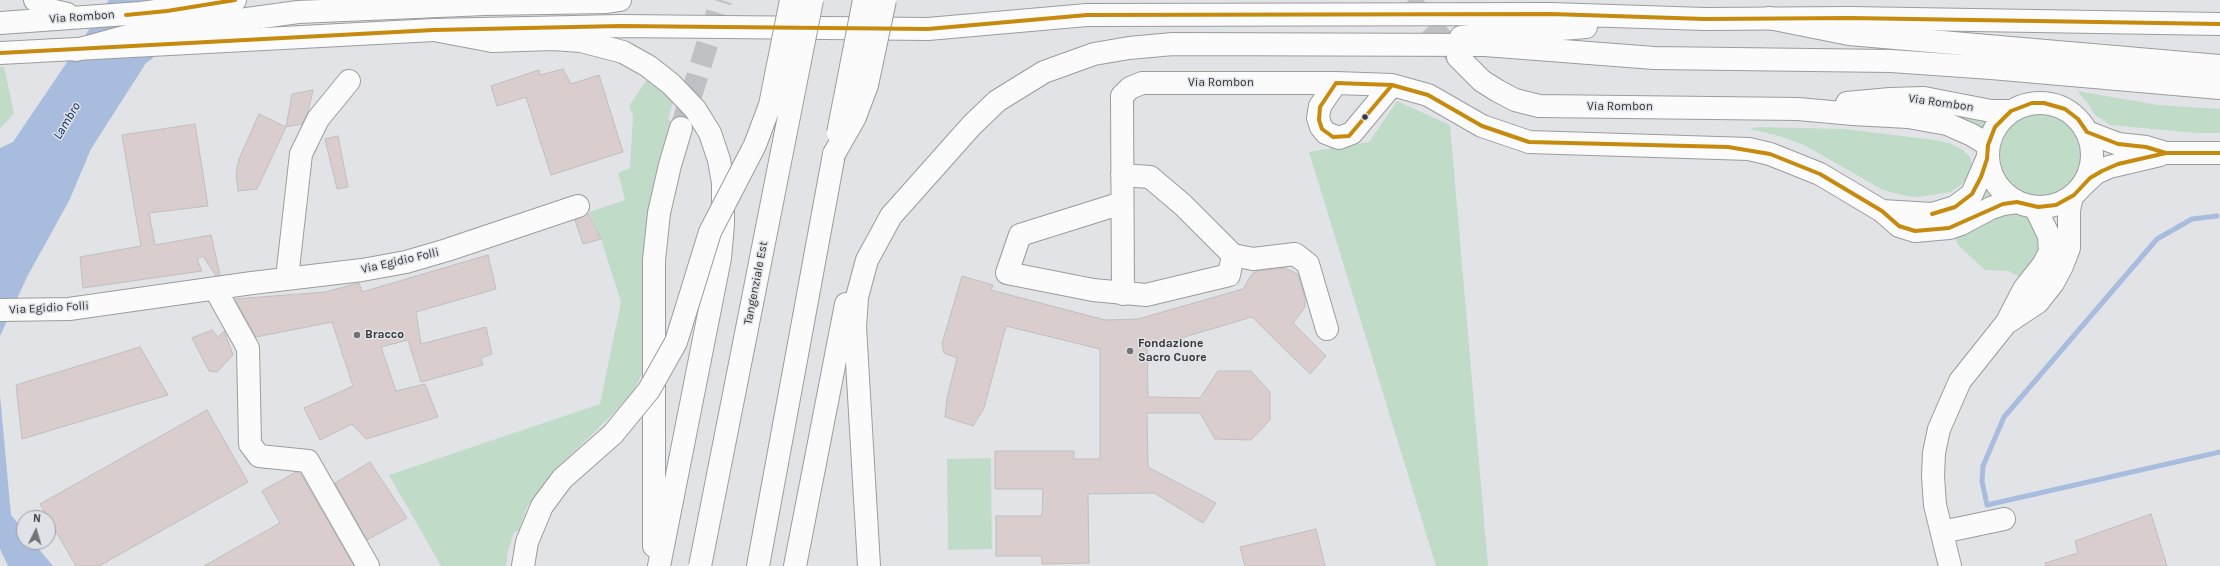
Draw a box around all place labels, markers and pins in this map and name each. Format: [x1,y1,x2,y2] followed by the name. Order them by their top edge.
[1360,112,1370,122] unlabelled marker
[365,328,404,342] place label: Bracco
[352,330,362,340] marker: Bracco
[1138,337,1207,365] place label: Fondazione Sacro Cuore
[1125,346,1135,356] marker: Fondazione Sacro Cuore

